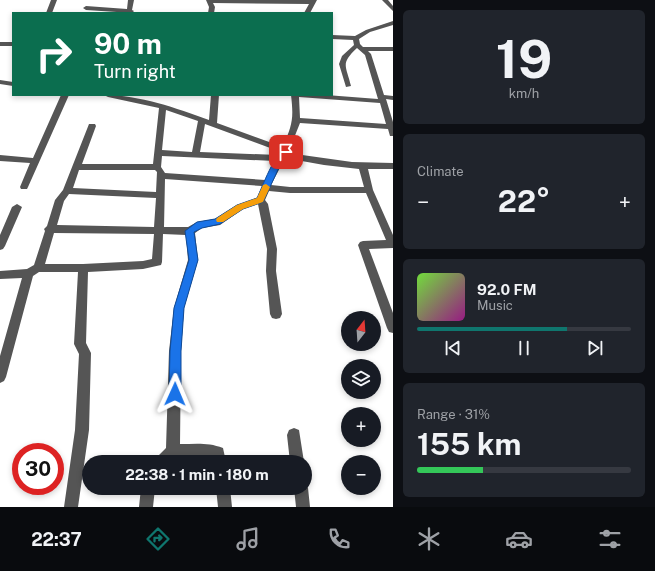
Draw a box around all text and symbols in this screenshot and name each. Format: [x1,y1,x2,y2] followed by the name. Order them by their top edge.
[94,27,162,60] text: 90 m
[28,28,80,80] icon: right
[496,29,552,90] text: 19
[94,61,176,82] text: Turn right
[509,86,539,101] text: km/h
[269,135,303,169] pin
[275,141,297,163] icon: arrive
[417,164,464,179] text: Climate
[498,183,550,219] text: 22°
[417,189,429,215] text: −
[619,189,631,215] text: +
[477,281,536,298] text: 92.0 FM
[477,298,513,313] text: Music
[341,311,381,351] north arrow
[341,311,381,495] map controls
[442,337,464,359] icon: previous
[513,337,535,359] icon: pause
[584,337,606,359] icon: next
[341,359,381,399] button: layers
[154,373,196,415] position arrow
[341,407,381,447] button: +
[417,407,490,422] text: Range · 31%
[417,426,521,462] text: 155 km
[12,443,64,495] speed limit sign: 30
[341,455,381,495] button: −
[125,466,269,483] text: 22:38 · 1 min · 180 m
[144,525,172,553] icon: directions
[234,525,262,553] icon: music
[325,525,353,553] icon: phone
[415,525,443,553] icon: climate
[505,525,533,553] icon: car
[596,525,624,553] icon: filters
[31,529,82,550] text: 22:37

